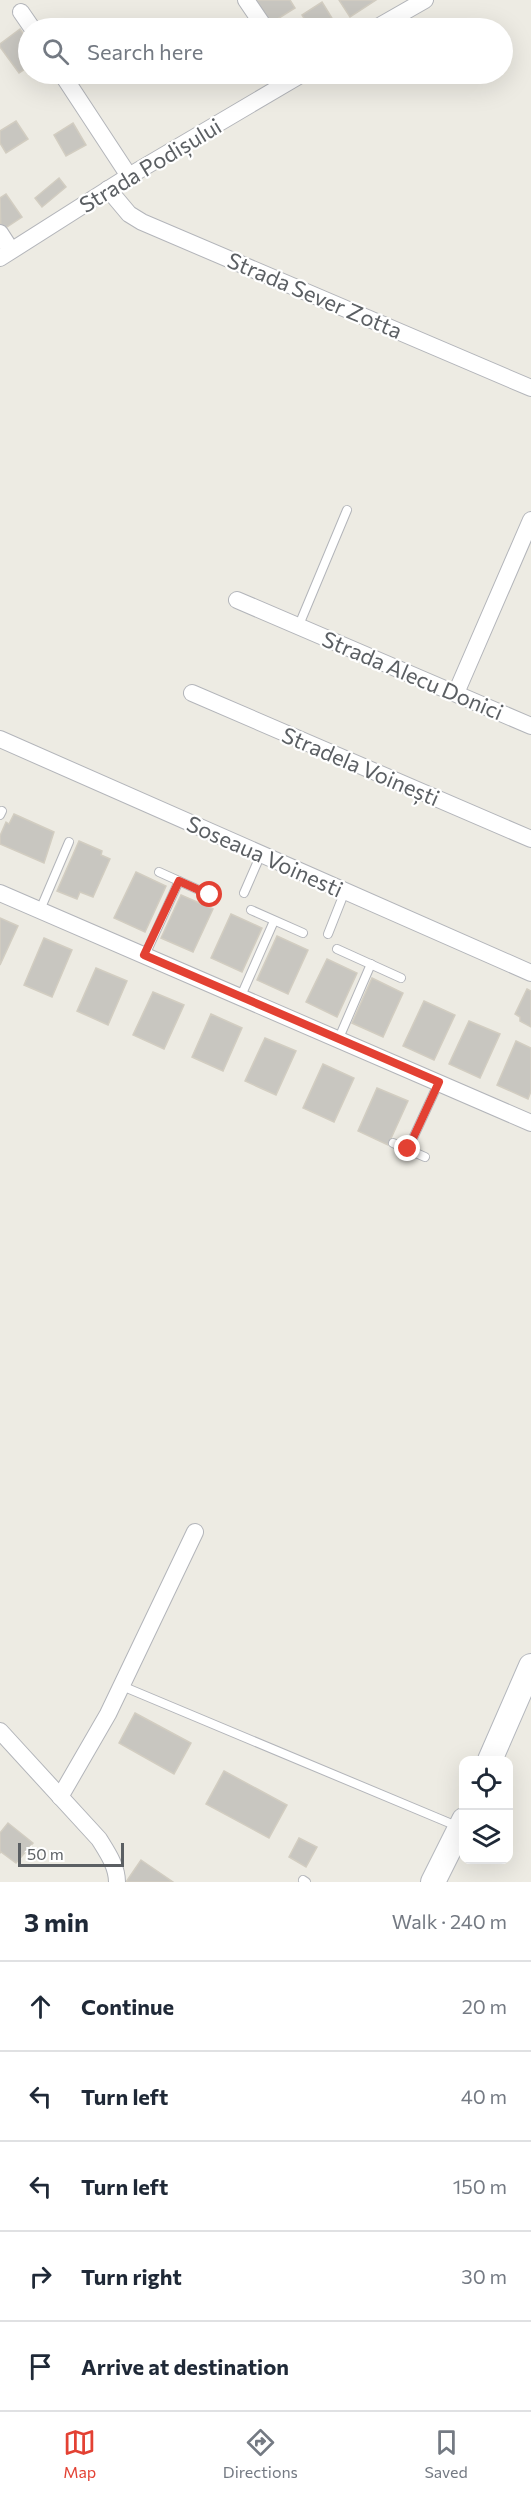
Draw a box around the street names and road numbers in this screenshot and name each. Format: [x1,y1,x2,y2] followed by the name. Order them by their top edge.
[74,112,226,219] street label: Strada Podișului
[224,246,406,344] street label: Strada Sever Zotta
[318,625,508,725] street label: Strada Alecu Donici
[278,721,444,812] street label: Stradela Voinești
[183,809,347,903] street label: Soseaua Voinesti

